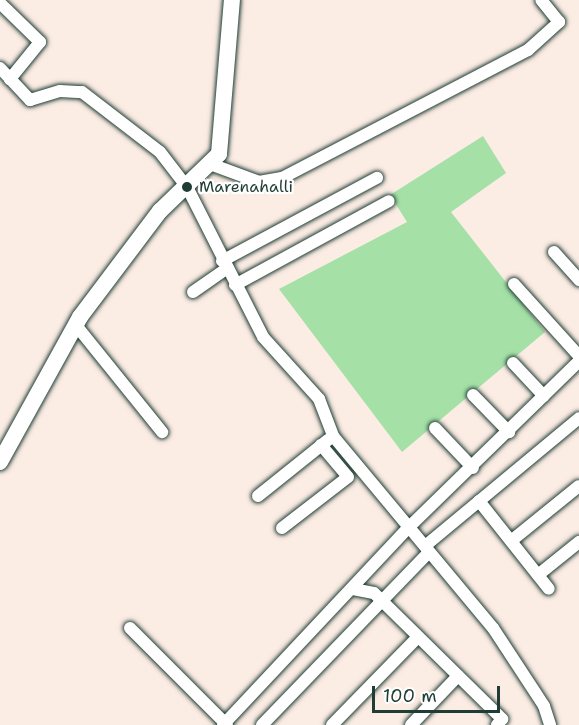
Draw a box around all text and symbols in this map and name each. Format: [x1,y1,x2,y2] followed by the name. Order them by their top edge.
[199,177,293,197] place label: Marenahalli
[180,180,194,194] marker: Marenahalli
[375,674,502,712] scale bar
[383,684,437,708] text: 100 m

